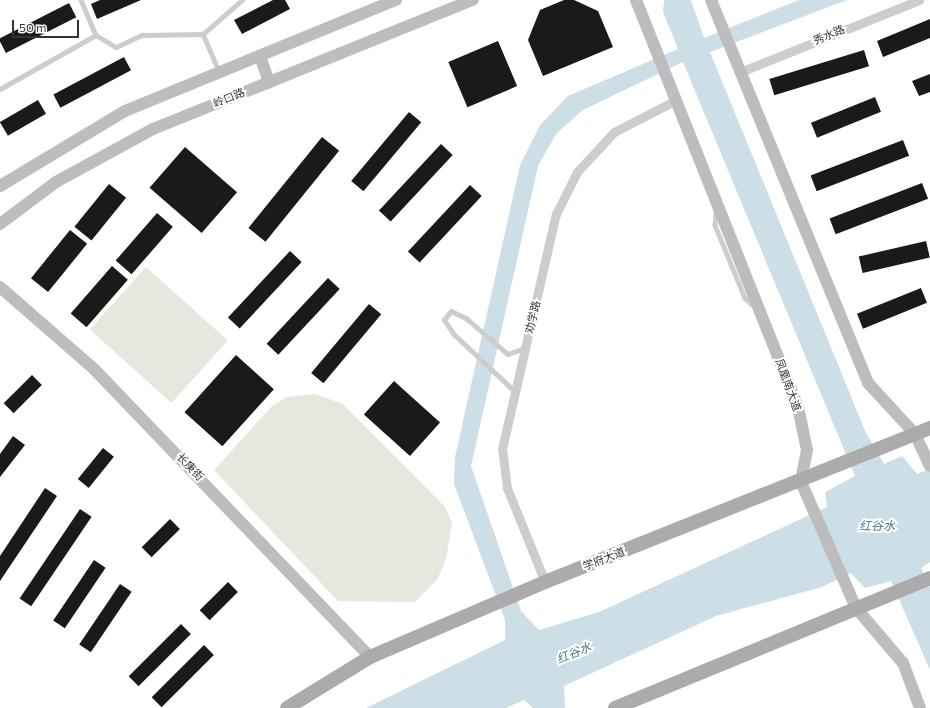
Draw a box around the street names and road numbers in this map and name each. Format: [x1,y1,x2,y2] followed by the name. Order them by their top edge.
[811,22,847,48] street label: 秀水路
[211,86,247,110] street label: 岭口路
[523,299,543,335] street label: 劝学路
[772,357,804,413] street label: 凤凰南大道
[174,451,206,483] street label: 长庚街
[581,545,627,573] street label: 学府大道

